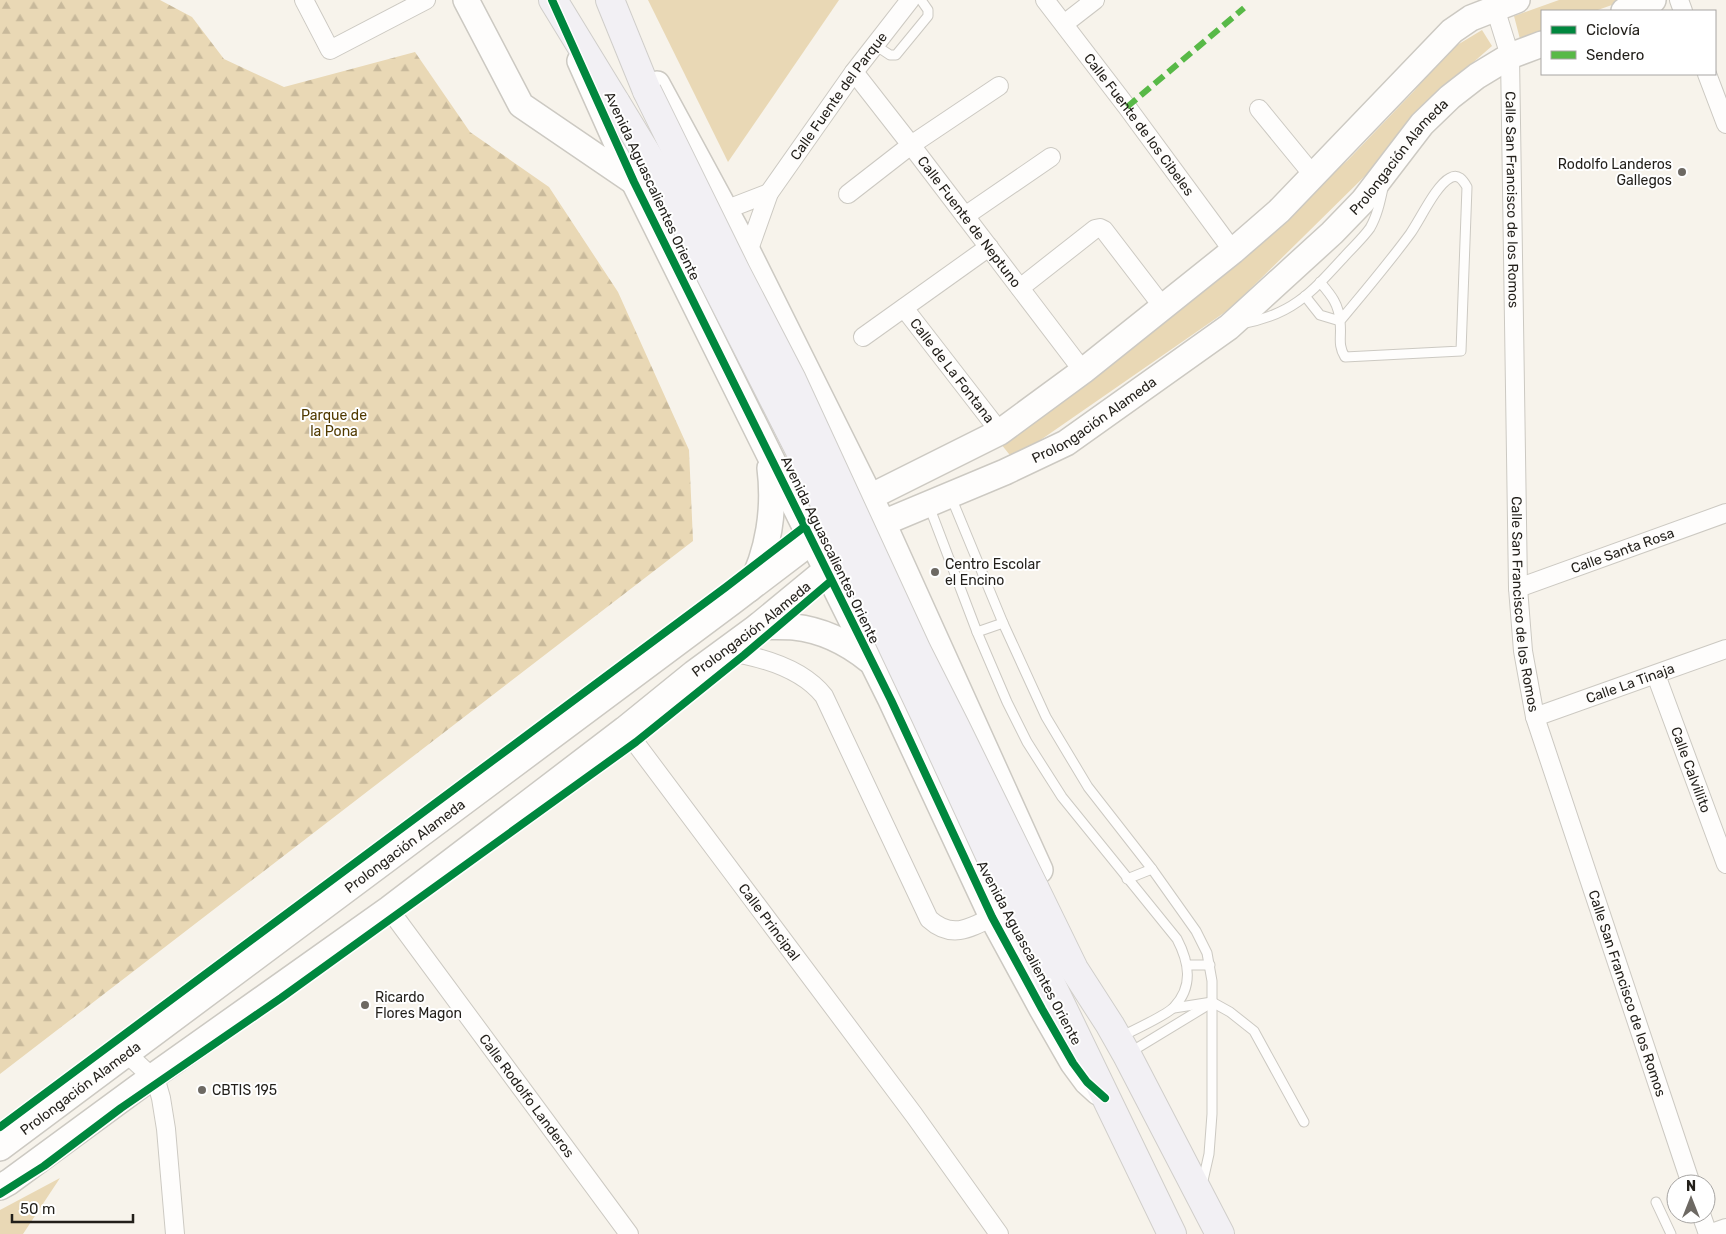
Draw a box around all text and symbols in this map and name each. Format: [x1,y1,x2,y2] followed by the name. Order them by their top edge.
[1541,10,1716,75] legend
[1586,21,1640,39] text: Ciclovía
[786,28,891,163] street label: Calle Fuente del Parque
[1586,46,1644,64] text: Sendero
[1080,50,1198,199] street label: Calle Fuente de los Cibeles
[601,89,703,283] street label: Avenida Aguascalientes Oriente
[1502,91,1522,308] street label: Calle San Francisco de los Romos
[1346,95,1452,218] street label: Prolongación Alameda
[914,153,1025,291] street label: Calle Fuente de Neptuno
[1558,156,1672,189] place label: Rodolfo Landeros Gallegos
[1676,166,1688,178] marker: Rodolfo Landeros Gallegos
[907,315,998,426] street label: Calle de La Fontana
[1029,373,1160,467] street label: Prolongación Alameda
[301,407,367,440] park label: Parque de la Pona
[777,454,883,647] street label: Avenida Aguascalientes Oriente
[1508,496,1542,713] street label: Calle San Francisco de los Romos
[1568,524,1676,577] street label: Calle Santa Rosa
[945,556,1041,589] place label: Centro Escolar el Encino
[929,566,941,578] marker: Centro Escolar el Encino
[688,578,814,680] street label: Prolongación Alameda
[1583,660,1677,707] street label: Calle La Tinaja
[1667,724,1715,815] street label: Calle Calvillito
[341,796,468,896] street label: Prolongación Alameda
[973,858,1085,1048] street label: Avenida Aguascalientes Oriente
[735,880,804,964] street label: Calle Principal
[1585,888,1670,1099] street label: Calle San Francisco de los Romos
[375,989,462,1022] place label: Ricardo Flores Magon
[359,999,371,1011] marker: Ricardo Flores Magon
[476,1030,578,1161] street label: Calle Rodolfo Landeros
[17,1038,144,1139] street label: Prolongación Alameda
[212,1082,277,1099] place label: CBTIS 195
[196,1084,208,1096] marker: CBTIS 195
[1666,1174,1716,1224] north arrow
[1686,1178,1696,1195] text: N
[12,1192,134,1224] scale bar
[20,1200,55,1218] text: 50 m

